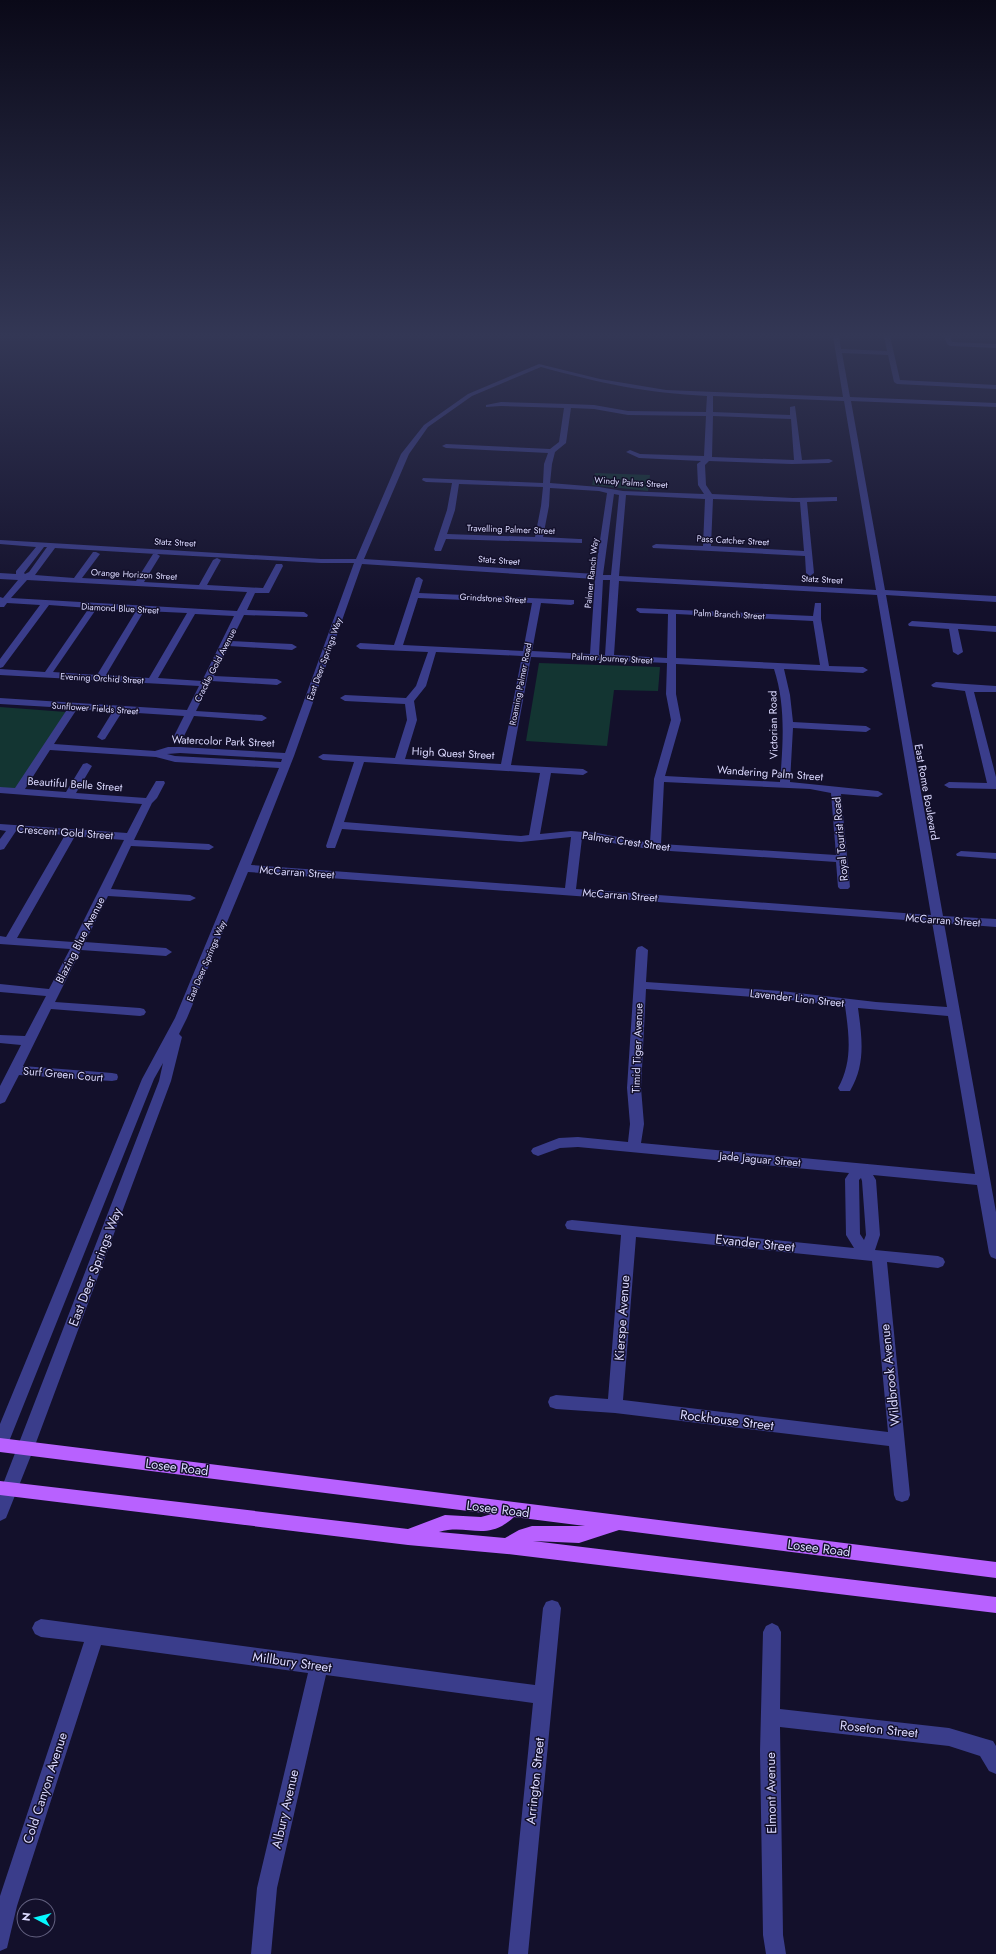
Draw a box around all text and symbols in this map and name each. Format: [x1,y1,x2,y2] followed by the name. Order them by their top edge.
[594,473,669,491] street label: Windy Palms Street
[467,521,556,537] street label: Travelling Palmer Street
[696,532,770,548] street label: Pass Catcher Street
[154,534,197,550] street label: Statz Street
[581,537,601,609] street label: Palmer Ranch Way
[478,552,521,568] street label: Statz Street
[91,565,178,583] street label: Orange Horizon Street
[801,571,844,587] street label: Statz Street
[459,590,527,606] street label: Grindstone Street
[81,599,160,617] street label: Diamond Blue Street
[693,606,766,622] street label: Palm Branch Street
[303,616,345,702] street label: East Deer Springs Way
[191,626,239,704] street label: Crackle Gold Avenue
[506,641,534,727] street label: Roaming Palmer Road
[571,649,653,667] street label: Palmer Journey Street
[60,669,145,687] street label: Evening Orchid Street
[764,690,782,760] street label: Victorian Road
[51,698,140,718] street label: Sunflower Fields Street
[171,731,275,751] street label: Watercolor Park Street
[411,743,495,763] street label: High Quest Street
[911,743,943,841] street label: East Rome Boulevard
[716,761,824,785] street label: Wandering Palm Street
[27,773,123,795] street label: Beautiful Belle Street
[828,796,852,882] street label: Royal Tourist Road
[16,821,114,843] street label: Crescent Gold Street
[581,827,671,855] street label: Palmer Crest Street
[259,861,335,883] street label: McCarran Street
[582,884,658,906] street label: McCarran Street
[51,894,109,986] street label: Blazing Blue Avenue
[905,909,981,931] street label: McCarran Street
[183,918,229,1004] street label: East Deer Springs Way
[749,985,845,1011] street label: Lavender Lion Street
[627,1002,647,1093] street label: Timid Tiger Avenue
[22,1063,104,1085] street label: Surf Green Court
[717,1147,802,1171] street label: Jade Jaguar Street
[64,1205,126,1329] street label: East Deer Springs Way
[715,1229,796,1257] street label: Evander Street
[610,1274,634,1361] street label: Kierspe Avenue
[875,1323,905,1427] street label: Wildbrook Avenue
[679,1405,776,1435] street label: Rockhouse Street
[144,1454,210,1480] street label: Losee Road
[465,1496,531,1522] street label: Losee Road
[786,1535,852,1561] street label: Losee Road
[251,1647,334,1677] street label: Millbury Street
[839,1715,920,1743] street label: Roseton Street
[18,1730,72,1846] street label: Cold Canyon Avenue
[521,1736,549,1825] street label: Arrington Street
[761,1752,781,1834] street label: Elmont Avenue
[267,1767,303,1850] street label: Albury Avenue
[16,1898,56,1938] north arrow
[18,1911,35,1922] text: N

